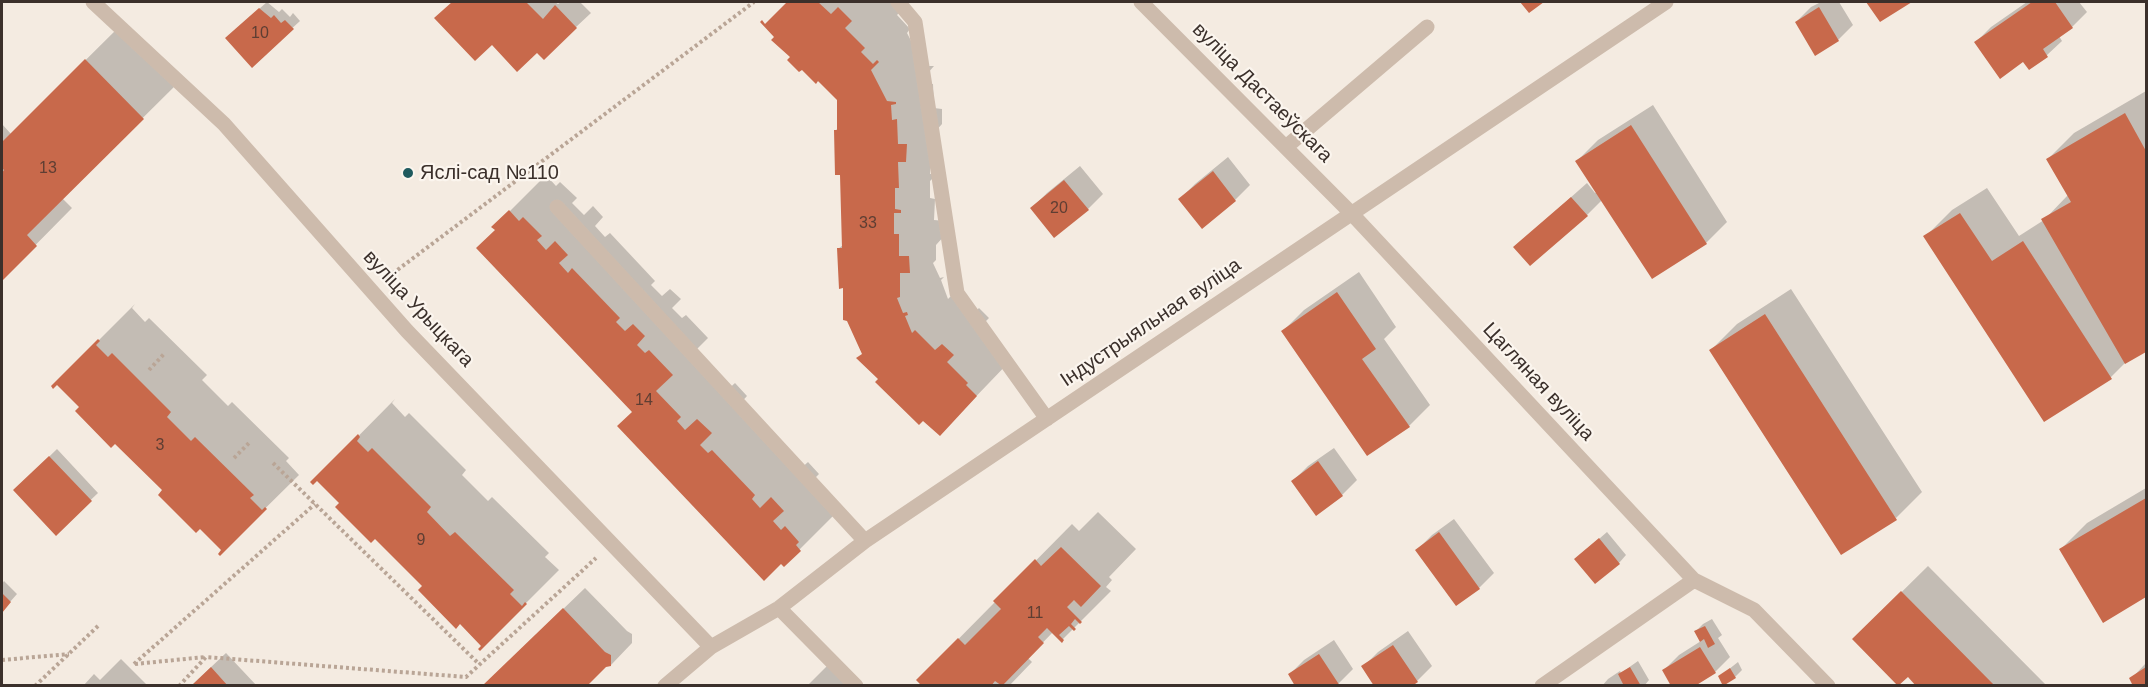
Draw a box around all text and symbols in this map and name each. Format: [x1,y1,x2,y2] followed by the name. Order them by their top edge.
[1187,18,1337,168] street label: вуліца Дастаеўскага
[251,24,269,44] house number: 10
[39,159,57,179] house number: 13
[420,161,559,185] place label: Яслі-сад №110
[401,166,415,180] marker: Яслі-сад №110
[1050,199,1068,219] house number: 20
[859,214,877,234] house number: 33
[358,246,478,372] street label: вуліца Урыцкага
[1056,254,1246,392] street label: Індустрыяльная вуліца
[1477,318,1599,446] street label: Цагляная вуліца
[635,391,653,411] house number: 14
[156,436,164,456] house number: 3
[417,531,425,551] house number: 9
[1027,604,1043,624] house number: 11

